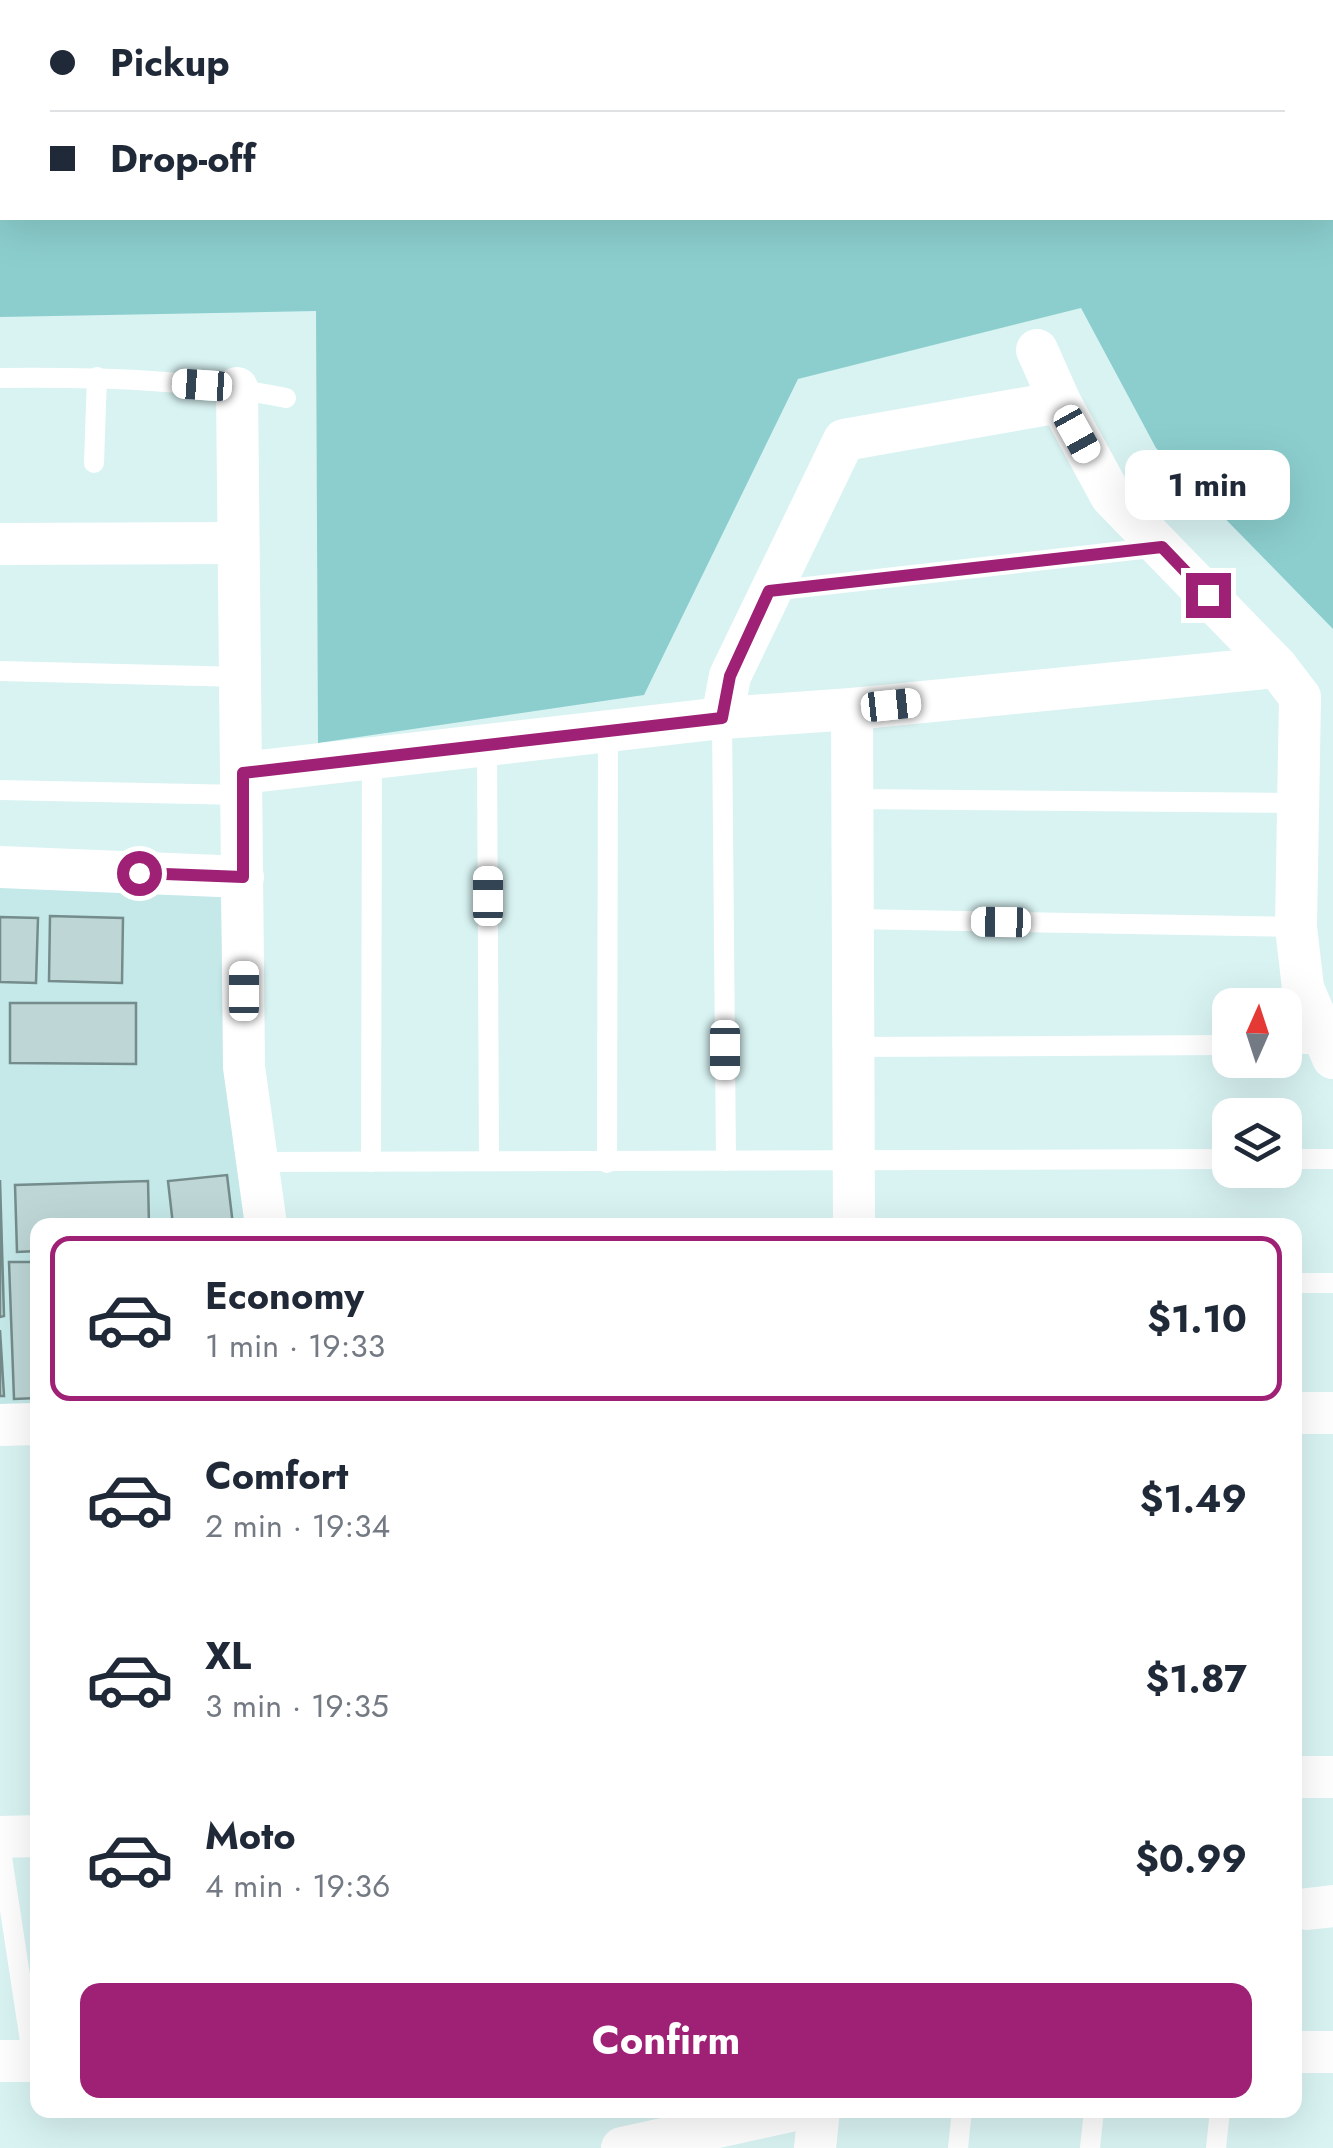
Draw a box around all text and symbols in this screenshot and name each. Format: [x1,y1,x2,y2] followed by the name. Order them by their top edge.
[110,35,230,90] text: Pickup
[110,131,256,186] text: Drop-off
[171,368,233,402] car
[1049,400,1105,468] car
[1126,450,1290,520] callout: 1 min
[1168,462,1247,508] text: 1 min
[1186,573,1231,618] route end
[860,687,922,723] car
[117,851,162,896] route start
[473,866,503,926] car
[971,906,1031,938] car
[229,961,259,1021] car
[1212,988,1302,1078] north arrow
[1212,988,1302,1188] map controls
[710,1020,740,1080] car
[1212,1098,1302,1188] button: layers
[205,1268,364,1323] text: Economy
[85,1274,175,1364] icon: car
[1147,1291,1247,1346] text: $1.10
[205,1323,385,1369] text: 1 min · 19:33
[205,1448,348,1503] text: Comfort
[85,1454,175,1544] icon: car
[1140,1471,1247,1526] text: $1.49
[205,1503,390,1549] text: 2 min · 19:34
[205,1628,251,1683] text: XL
[85,1634,175,1724] icon: car
[1146,1651,1247,1706] text: $1.87
[205,1683,389,1729] text: 3 min · 19:35
[205,1808,296,1863] text: Moto
[85,1814,175,1904] icon: car
[1135,1831,1247,1886] text: $0.99
[205,1863,390,1909] text: 4 min · 19:36
[80,1983,1252,2098] button: Confirm

